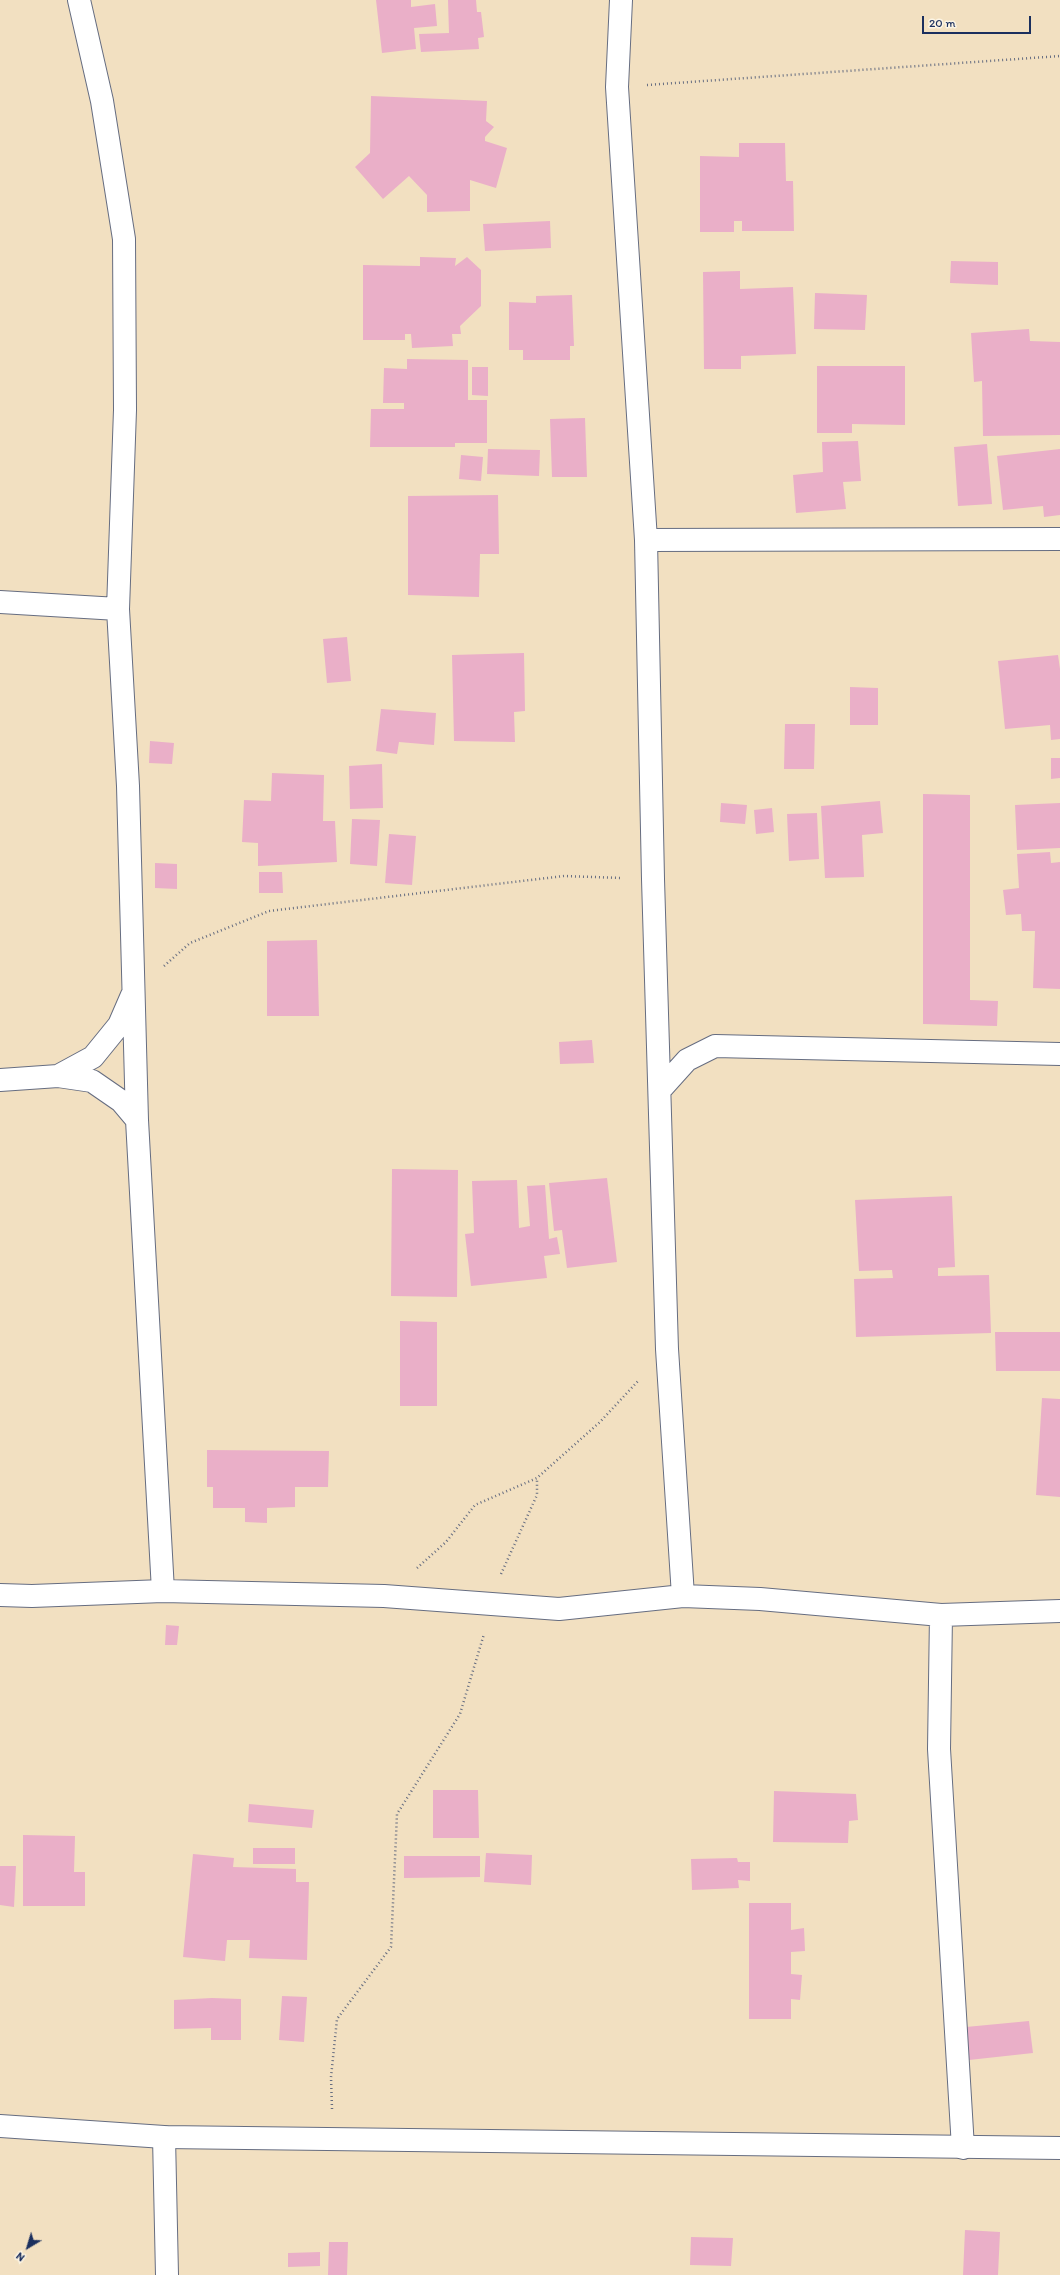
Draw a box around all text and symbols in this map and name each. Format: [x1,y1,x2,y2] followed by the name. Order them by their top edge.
[924,8,1033,34] scale bar
[929,16,956,30] text: 20 m
[8,2227,48,2267] north arrow
[13,2249,27,2264] text: N

